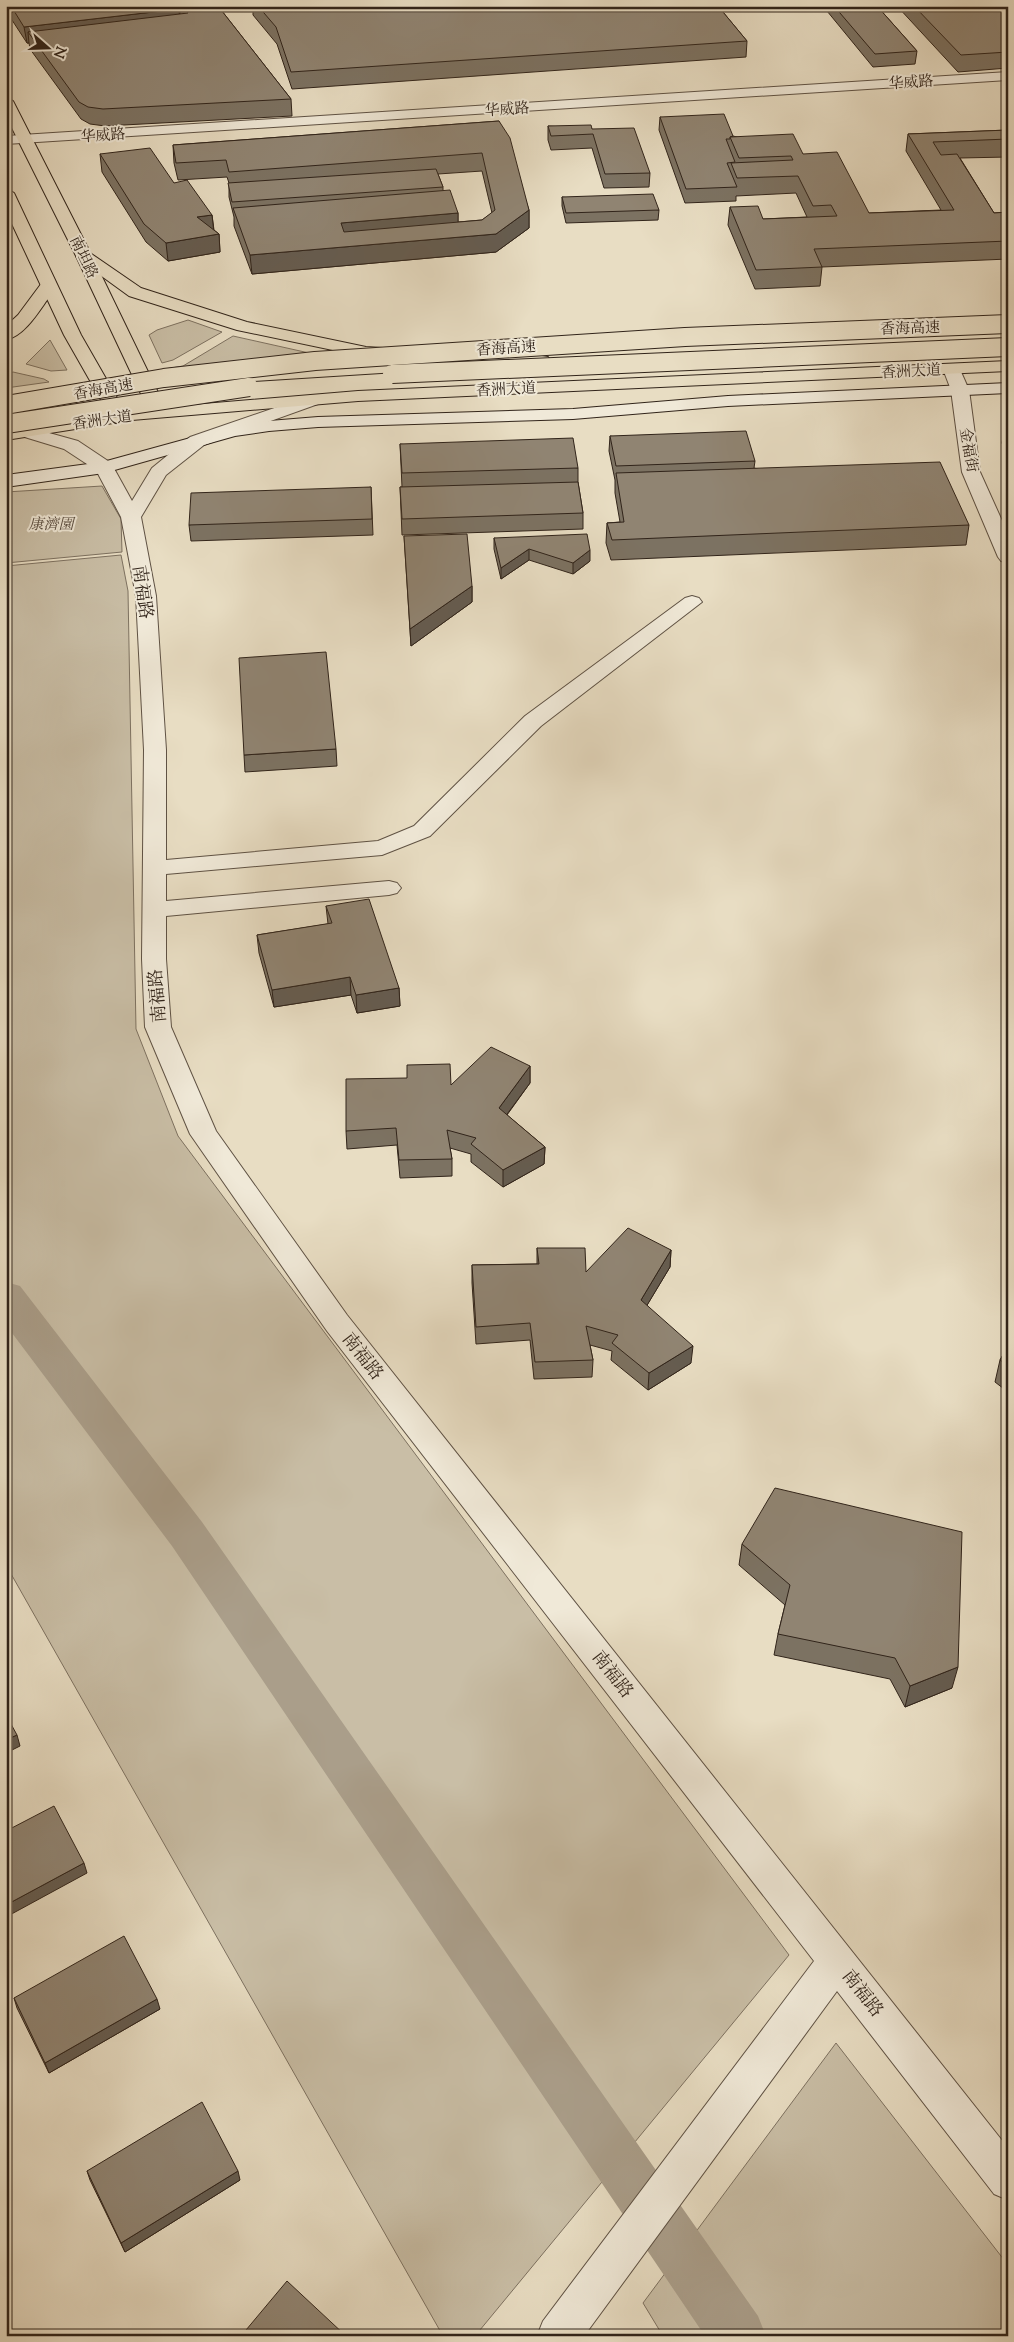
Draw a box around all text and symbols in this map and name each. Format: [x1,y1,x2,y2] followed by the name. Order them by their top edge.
[22,22,72,72] north arrow
[47,43,70,60] text: N
[888,71,934,96] street label: 华威路
[484,98,530,123] street label: 华威路
[80,124,126,149] street label: 华威路
[63,233,102,282] street label: 南坦路
[880,318,940,341] street label: 香海高速
[475,337,537,362] street label: 香海高速
[881,360,942,385] street label: 香洲大道
[72,375,135,406] street label: 香海高速
[476,378,537,403] street label: 香洲大道
[71,407,133,436] street label: 香洲大道
[953,426,982,474] street label: 金福街
[28,515,76,536] park label: 康濟園
[124,564,158,621] street label: 南福路
[144,968,174,1024] street label: 南福路
[335,1328,388,1387] street label: 南福路
[585,1646,638,1705] street label: 南福路
[835,1965,888,2024] street label: 南福路

